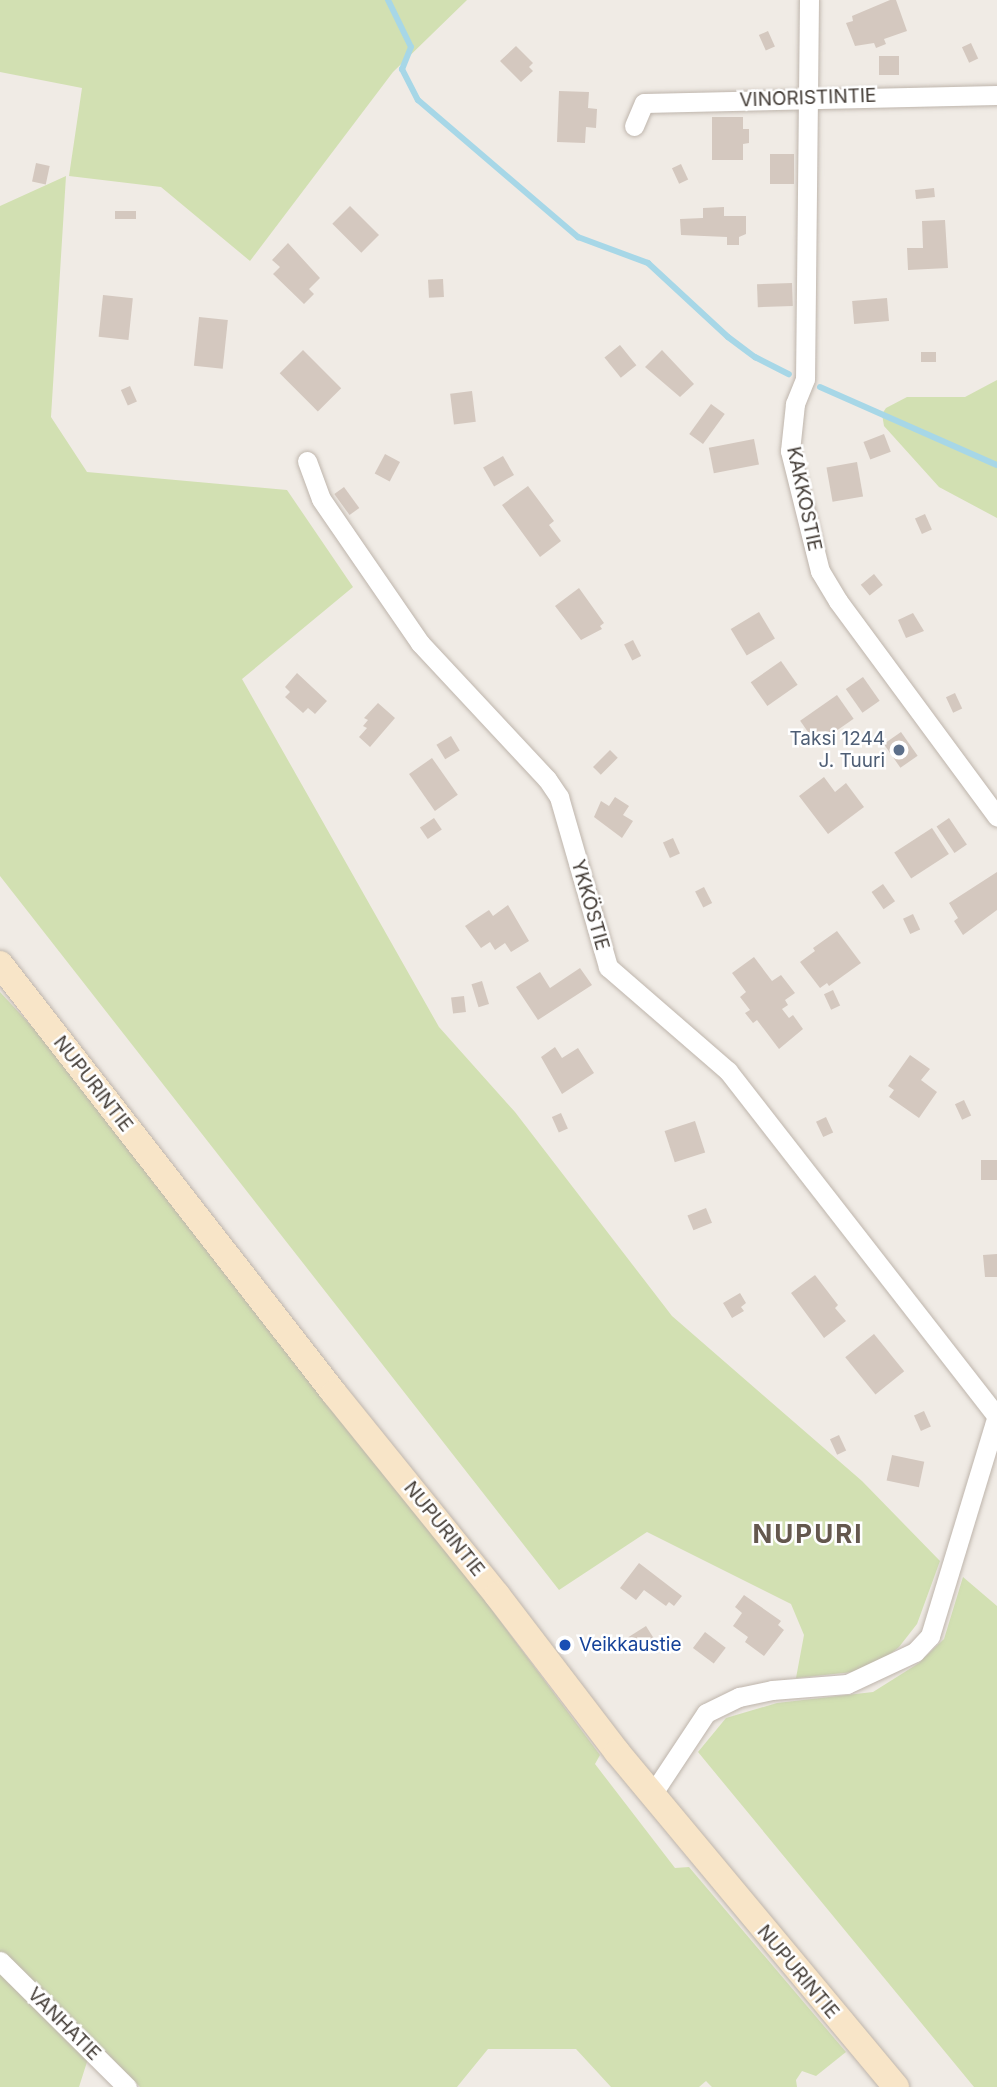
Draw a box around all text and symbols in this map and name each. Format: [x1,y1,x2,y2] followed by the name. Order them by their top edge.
[739,84,877,112] street label: VINORISTINTIE
[782,445,826,553] street label: KAKKOSTIE
[789,728,885,772] place label: Taksi 1244 J. Tuuri
[891,742,907,758] marker: Taksi 1244 J. Tuuri
[566,857,614,953] street label: YKKÖSTIE
[49,1032,137,1136] street label: NUPURINTIE
[399,1477,489,1581] street label: NUPURINTIE
[753,1518,863,1550] district label: NUPURI
[579,1634,682,1656] place label: Veikkaustie
[557,1637,573,1653] marker: Veikkaustie
[752,1921,844,2023] street label: NUPURINTIE
[23,1983,105,2065] street label: VANHATIE

